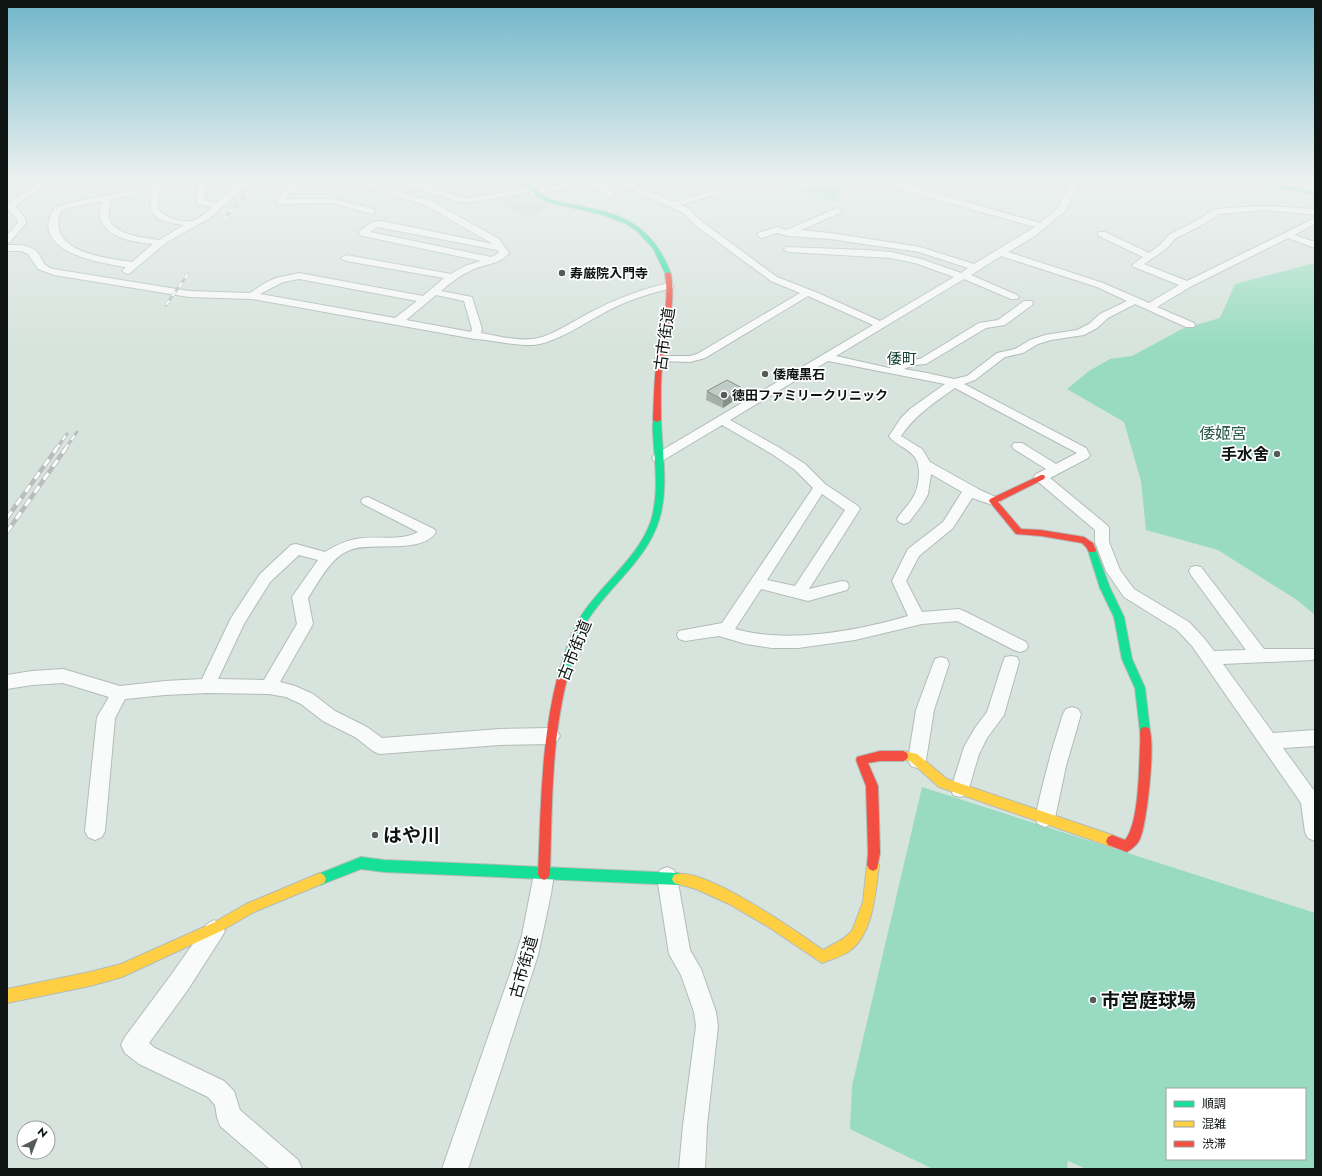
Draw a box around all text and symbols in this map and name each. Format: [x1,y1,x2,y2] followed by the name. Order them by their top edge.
[570,264,648,283] place label: 寿厳院入門寺
[557,268,567,278] marker: 寿厳院入門寺
[649,306,680,372] street label: 古市街道
[887,348,917,370] district label: 倭町
[773,365,825,384] place label: 倭庵黒石
[760,369,770,379] marker: 倭庵黒石
[732,386,888,405] place label: 徳田ファミリークリニック
[719,390,729,400] marker: 徳田ファミリークリニック
[1199,422,1247,445] park label: 倭姬宮
[1221,443,1269,466] place label: 手水舍
[1272,449,1282,459] marker: 手水舍
[552,616,597,684] street label: 古市街道
[383,822,440,849] place label: はや川
[370,830,380,840] marker: はや川
[504,933,543,1001] street label: 古市街道
[1101,987,1196,1014] place label: 市営庭球場
[1088,995,1098,1005] marker: 市営庭球場
[1166,1088,1306,1160] legend
[1202,1095,1226,1113] text: 順調
[1202,1115,1226,1133] text: 混雑
[16,1120,56,1160] north arrow
[34,1124,51,1141] text: N
[1202,1135,1226,1153] text: 渋滞

